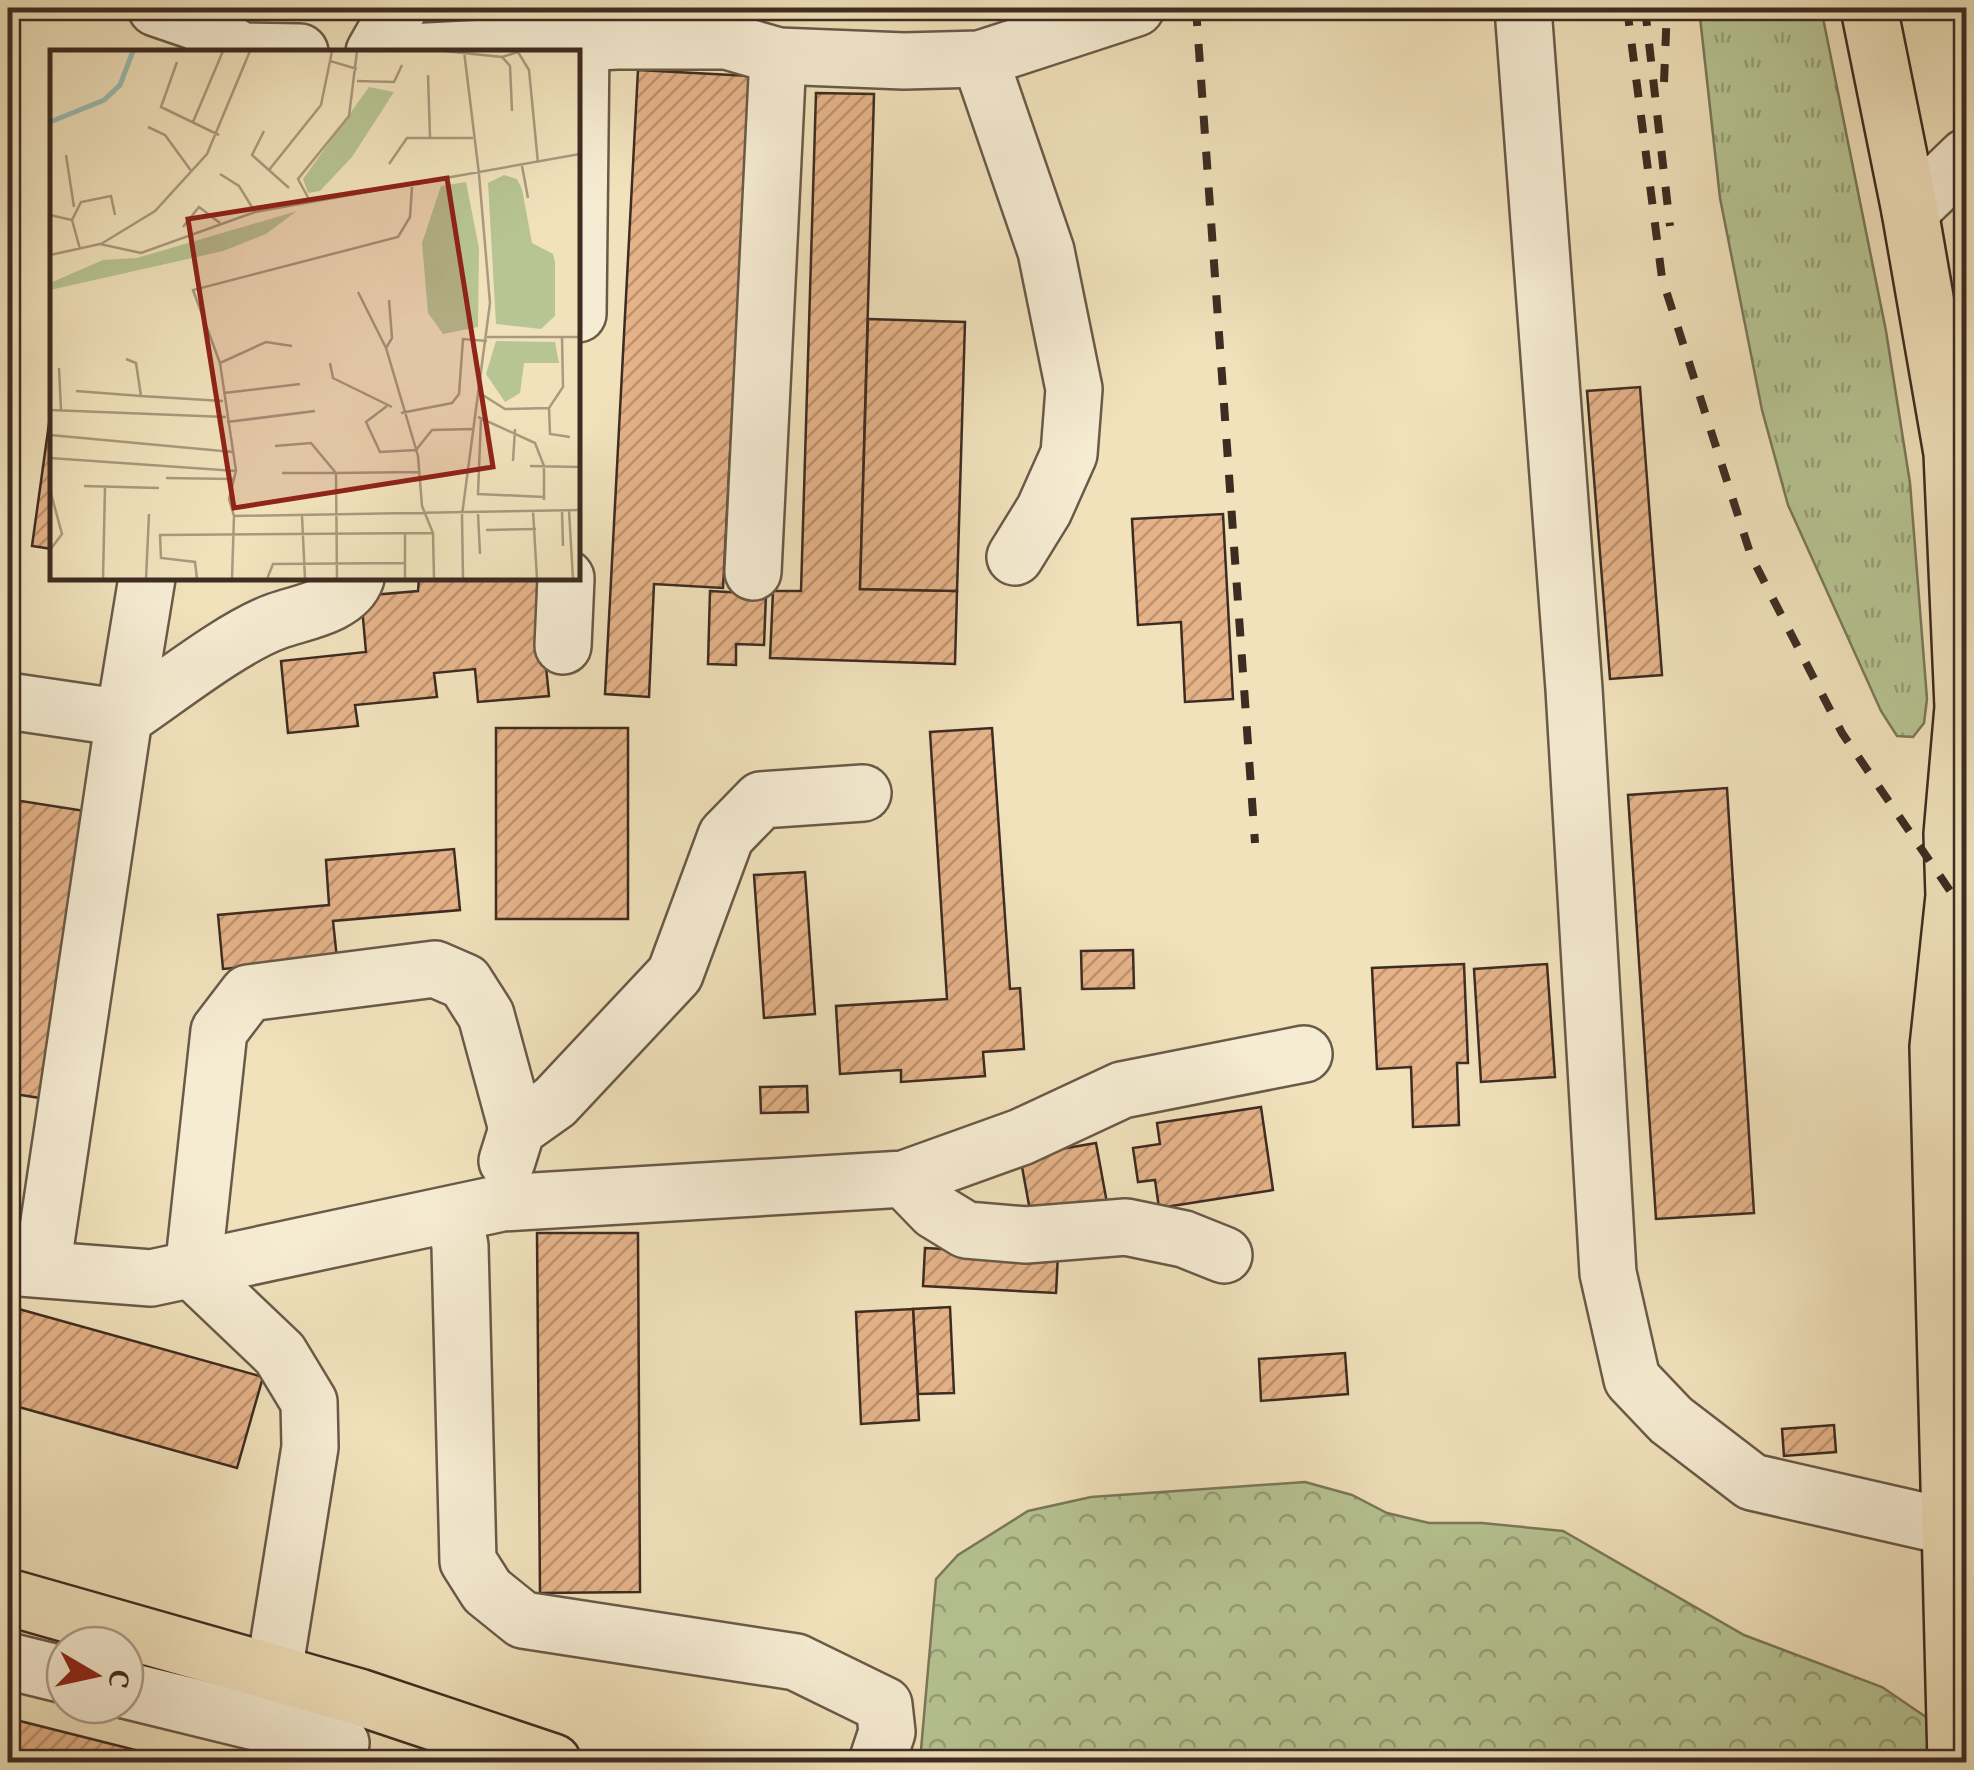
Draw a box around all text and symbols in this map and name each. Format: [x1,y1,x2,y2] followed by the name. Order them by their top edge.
[50,50,580,580] inset map
[45,1625,145,1725] north arrow
[97,1667,138,1690] text: С

